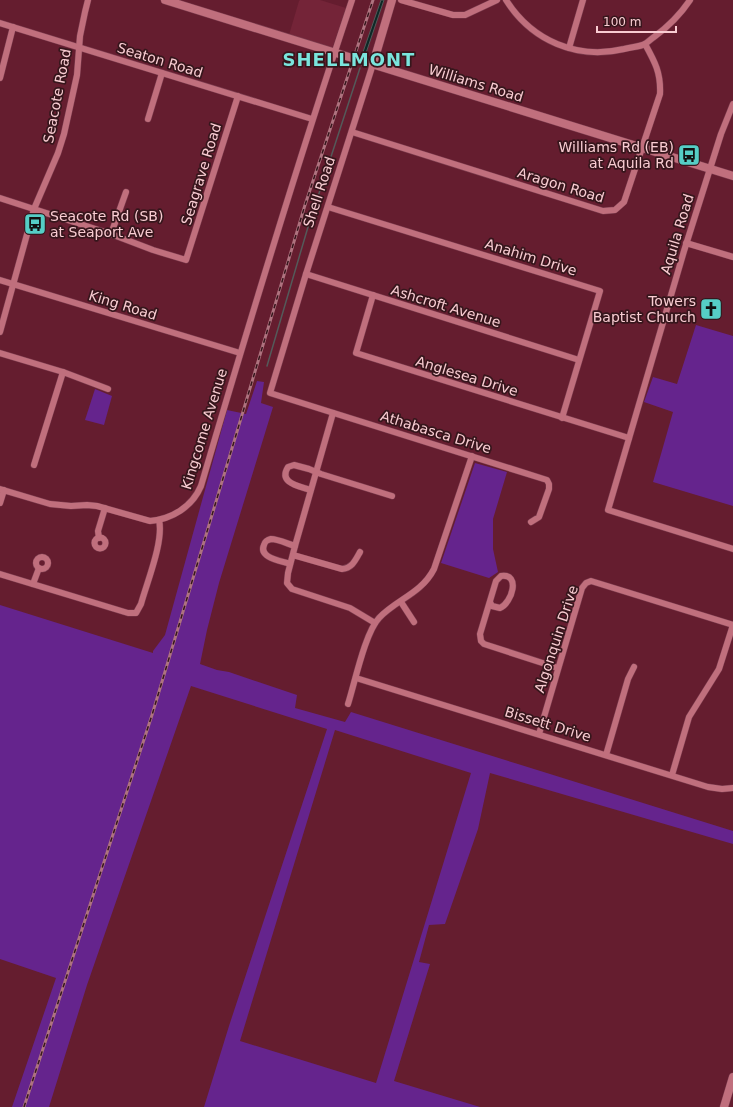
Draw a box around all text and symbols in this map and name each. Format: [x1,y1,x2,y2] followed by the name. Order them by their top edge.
[597,8,676,34] scale bar
[603,15,641,29] text: 100 m
[115,39,205,81] street label: Seaton Road
[40,47,74,145] street label: Seacote Road
[283,49,415,70] district label: SHELLMONT
[427,61,525,105] street label: Williams Road
[178,121,224,227] street label: Seagrave Road
[559,139,674,171] place label: Williams Rd (EB) at Aquila Rd
[676,142,702,168] bus stop icon: Williams Rd (EB) at Aquila Rd
[300,154,338,230] street label: Shell Road
[516,164,606,206] street label: Aragon Road
[657,192,697,276] street label: Aquila Road
[50,208,163,240] place label: Seacote Rd (SB) at Seaport Ave
[22,211,48,237] bus stop icon: Seacote Rd (SB) at Seaport Ave
[483,235,579,279] street label: Anahim Drive
[389,282,503,330] street label: Ashcroft Avenue
[87,287,159,323] street label: King Road
[593,293,696,325] place label: Towers Baptist Church
[698,296,724,322] church icon: Towers Baptist Church
[414,353,520,399] street label: Anglesea Drive
[178,367,230,491] street label: Kingcome Avenue
[379,408,493,456] street label: Athabasca Drive
[531,583,581,695] street label: Algonquin Drive
[503,703,593,745] street label: Bissett Drive

